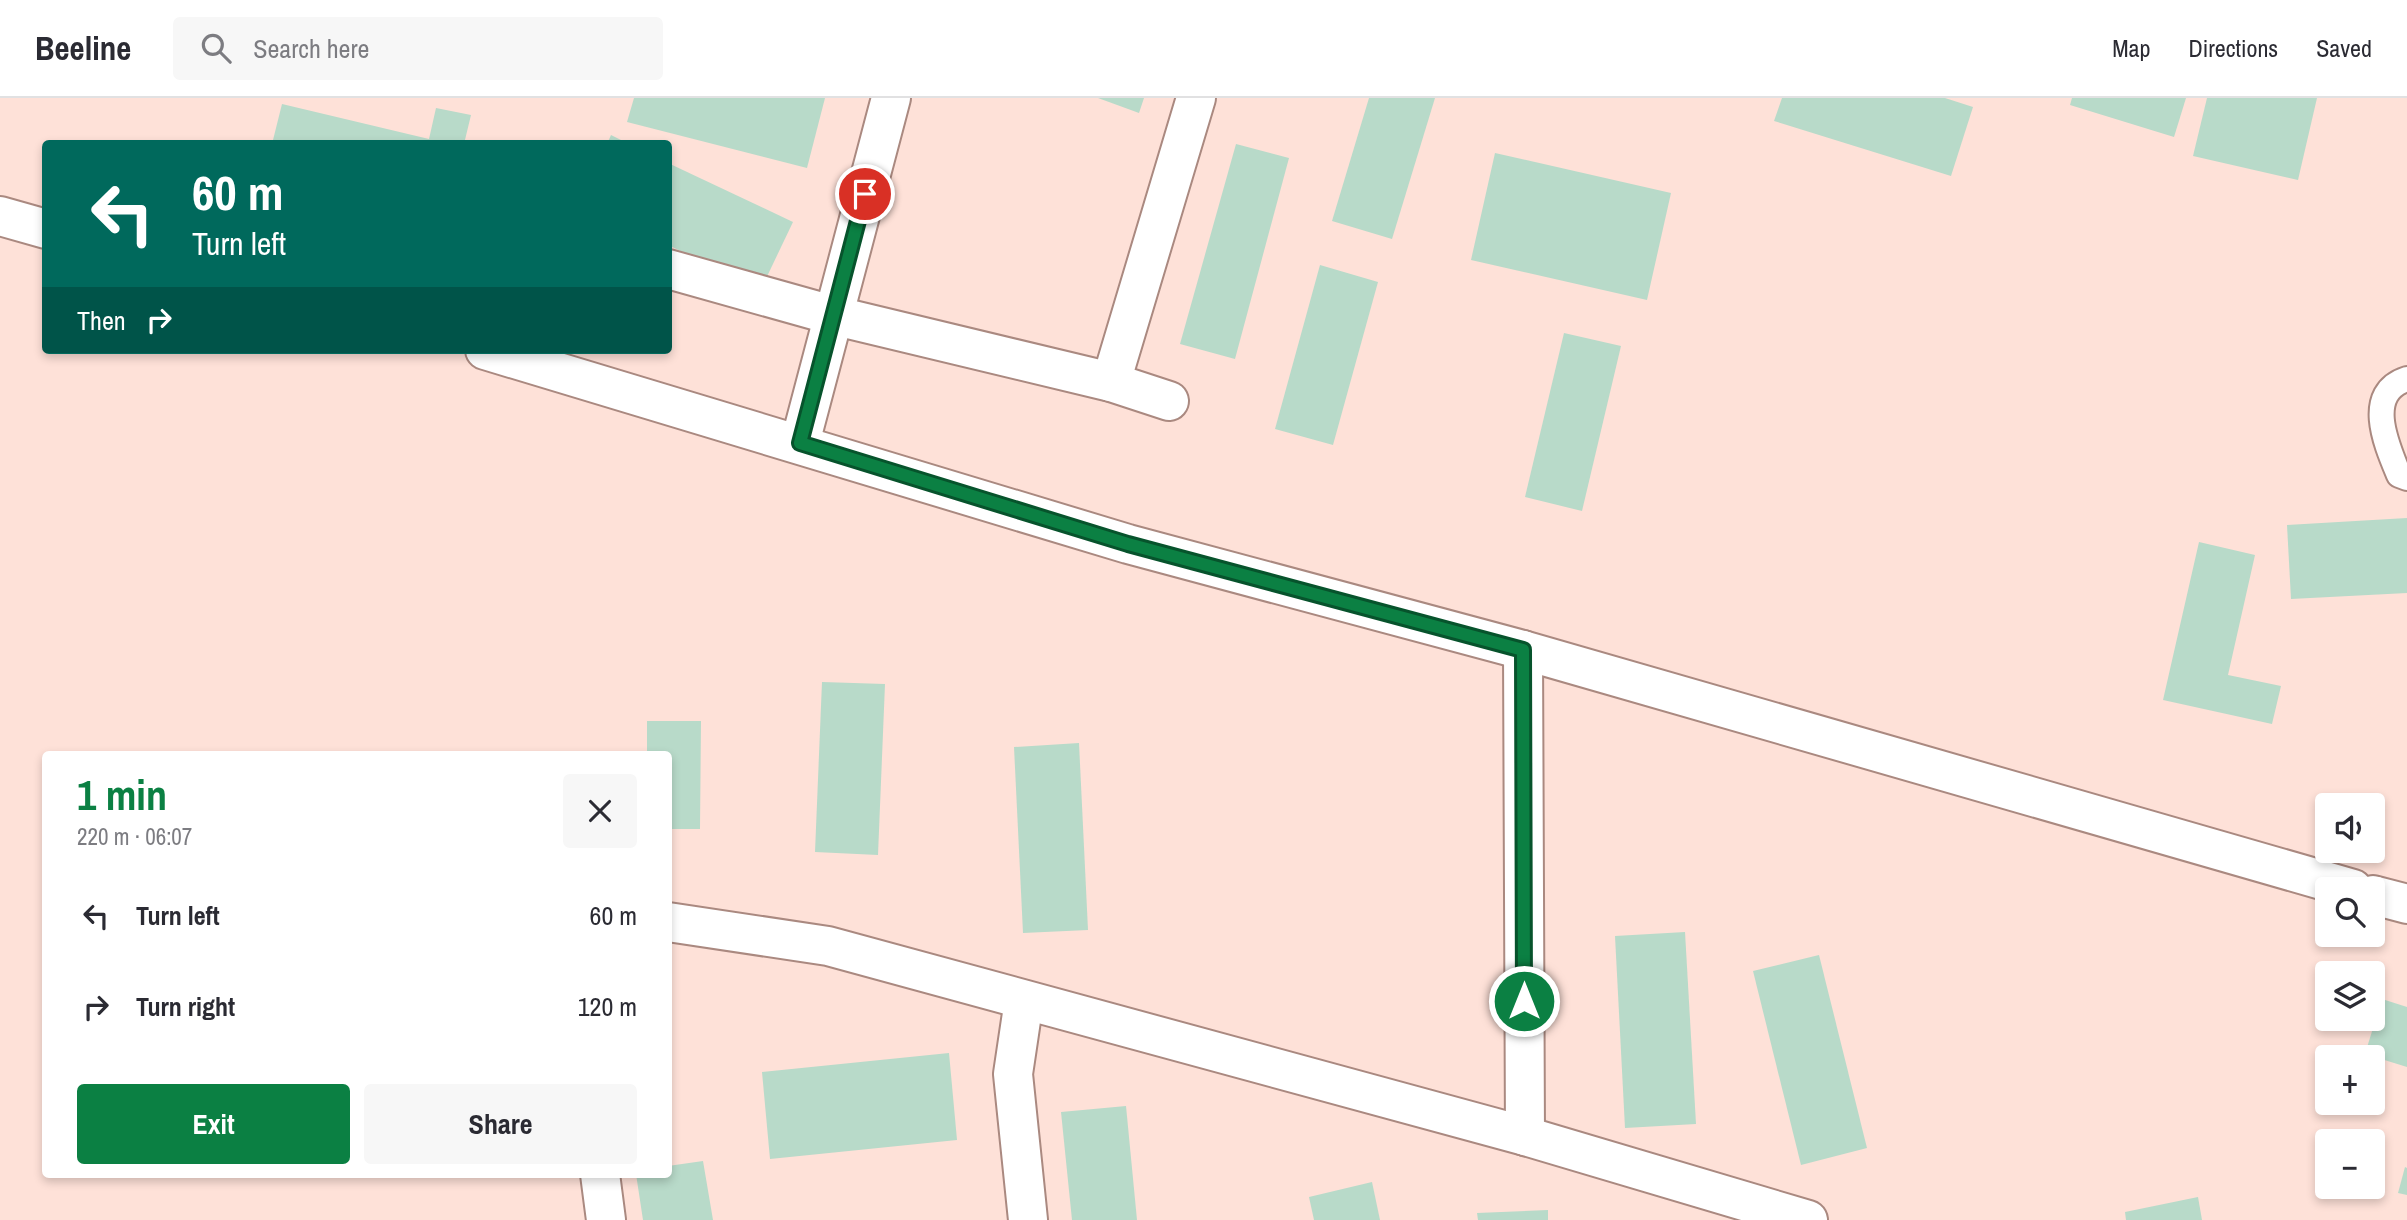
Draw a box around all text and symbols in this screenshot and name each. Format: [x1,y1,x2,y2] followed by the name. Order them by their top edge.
[173,17,663,80] search box
[35,26,131,70] text: Beeline
[197,29,235,67] icon: search
[253,31,369,66] text: Search here
[2112,32,2150,64] text: Map
[2188,32,2278,64] text: Directions
[2316,32,2372,64] text: Saved
[192,159,284,225] text: 60 m
[835,164,895,224] pin
[77,168,168,259] icon: left
[846,175,884,213] icon: arrive
[192,222,286,265] text: Turn left
[140,301,178,339] icon: right
[77,303,126,338] text: Then
[77,767,167,823] text: 1 min
[563,774,637,848] button: close
[2315,793,2385,1199] map controls
[2315,793,2385,863] button: sound
[77,821,192,852] text: 220 m · 06:07
[2315,877,2385,947] button: search
[77,897,115,935] icon: left
[136,898,220,933] text: Turn left
[590,898,637,933] text: 60 m
[2315,961,2385,1031] button: layers
[1487,964,1561,1038] position arrow
[77,988,115,1026] icon: right
[136,989,235,1024] text: Turn right
[578,989,637,1024] text: 120 m
[2315,1045,2385,1115] button: +
[77,1084,350,1164] button: Exit
[364,1084,637,1164] button: Share
[2315,1129,2385,1199] button: −

